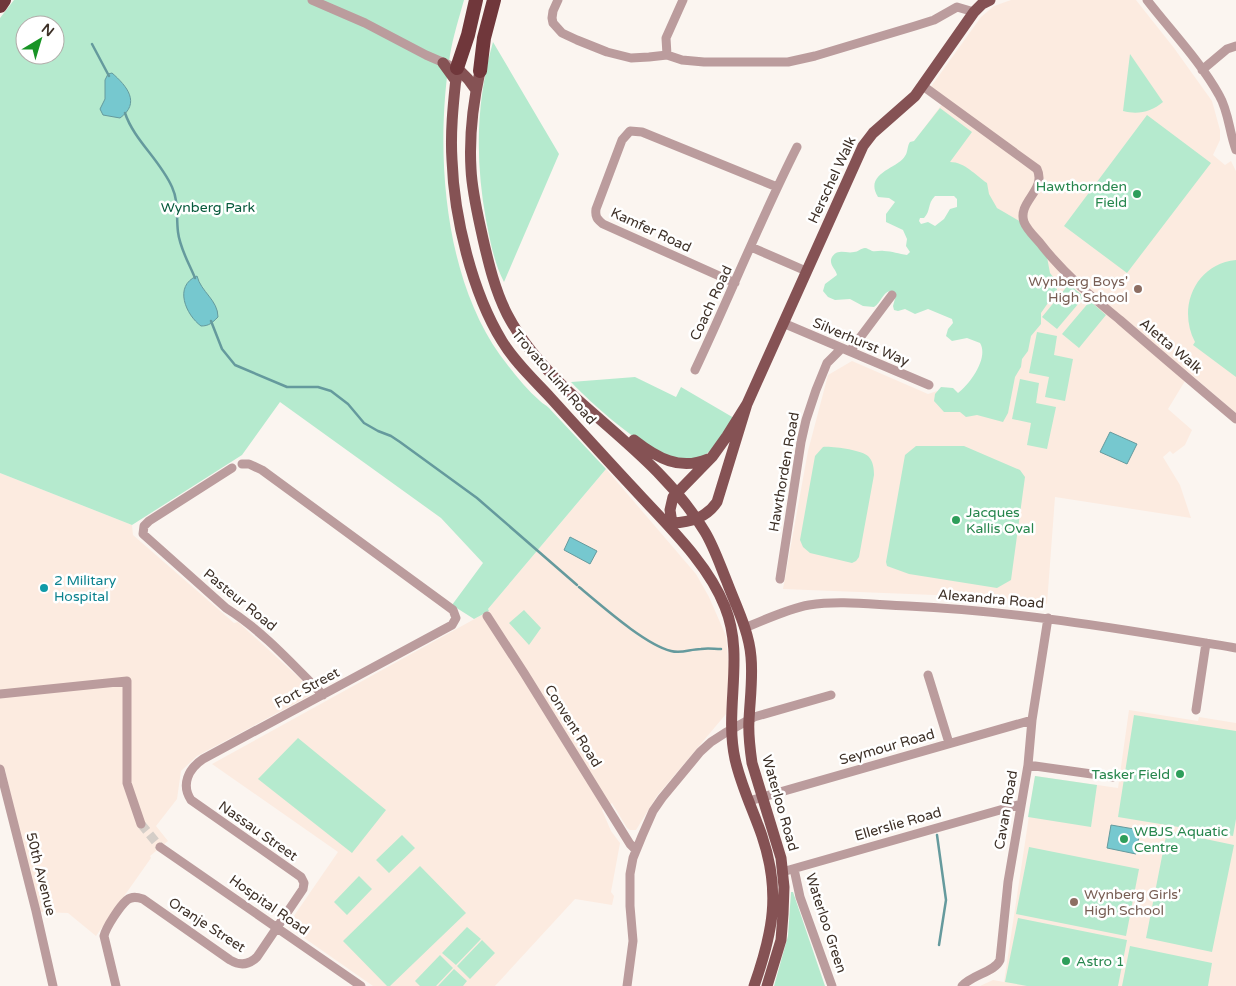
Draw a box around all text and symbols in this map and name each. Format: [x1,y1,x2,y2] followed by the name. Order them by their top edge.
[15,15,65,65] north arrow
[38,20,57,40] text: N
[804,133,860,226] street label: Herschel Walk
[1036,178,1127,211] place label: Hawthornden Field
[1131,188,1143,200] marker: Hawthornden Field
[161,199,256,216] park label: Wynberg Park
[608,204,694,256] street label: Kamfer Road
[686,263,736,343] street label: Coach Road
[1028,273,1128,306] place label: Wynberg Boys' High School
[1132,283,1144,295] marker: Wynberg Boys' High School
[810,314,912,370] street label: Silverhurst Way
[1136,315,1206,377] street label: Aletta Walk
[508,326,600,428] street label: Trovato Link Road
[765,411,803,533] street label: Hawthorden Road
[966,504,1034,537] place label: Jacques Kallis Oval
[950,514,962,526] marker: Jacques Kallis Oval
[200,565,280,635] street label: Pasteur Road
[54,572,117,605] place label: 2 Military Hospital
[38,582,50,594] marker: 2 Military Hospital
[937,586,1045,612] street label: Alexandra Road
[272,664,343,712] street label: Fort Street
[541,682,605,770] street label: Convent Road
[838,725,936,769] street label: Seymour Road
[758,753,802,853] street label: Waterloo Road
[1091,766,1170,783] place label: Tasker Field
[1174,768,1186,780] marker: Tasker Field
[991,769,1021,851] street label: Cavan Road
[215,797,301,865] street label: Nassau Street
[853,803,943,845] street label: Ellerslie Road
[1134,823,1228,856] place label: WBJS Aquatic Centre
[22,831,60,917] street label: 50th Avenue
[1118,833,1130,845] marker: WBJS Aquatic Centre
[226,871,312,939] street label: Hospital Road
[802,871,850,975] street label: Waterloo Green
[1084,886,1181,919] place label: Wynberg Girls' High School
[165,894,249,956] street label: Oranje Street
[1068,896,1080,908] marker: Wynberg Girls' High School
[1076,953,1125,970] place label: Astro 1
[1060,955,1072,967] marker: Astro 1

